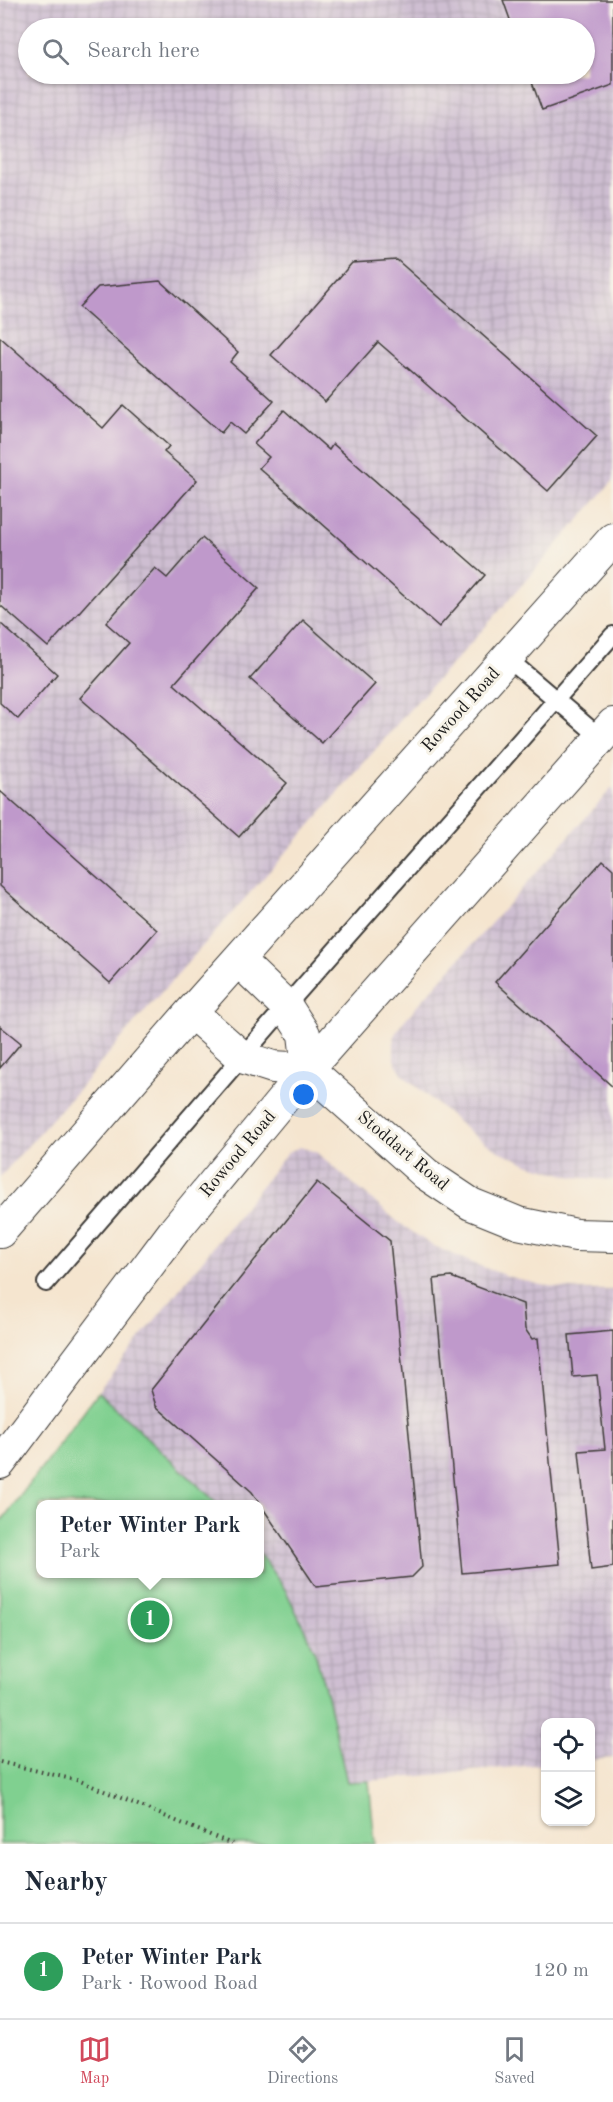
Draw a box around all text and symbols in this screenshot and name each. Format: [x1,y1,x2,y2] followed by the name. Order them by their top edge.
[18,18,595,84] search box
[39,35,72,68] icon: search
[87,40,200,62] text: Search here
[419,664,503,756] street label: Rowood Road
[289,1080,318,1109] your location
[197,1107,279,1201] street label: Rowood Road
[354,1108,452,1194] street label: Stoddart Road
[36,1500,264,1578] popup
[59,1515,241,1537] text: Peter Winter Park
[59,1542,100,1562] text: Park
[130,1598,170,1642] pin: 1
[541,1718,595,1826] map controls
[541,1718,595,1772] button: locate
[541,1772,595,1826] button: layers
[24,1870,108,1896] text: Nearby
[81,1947,262,1969] text: Peter Winter Park
[38,1961,49,1981] text: 1
[533,1961,589,1981] text: 120 m
[81,1974,258,1994] text: Park · Rowood Road
[78,2033,111,2089] tab: Map
[267,2033,338,2089] tab: Directions
[494,2033,535,2089] tab: Saved

